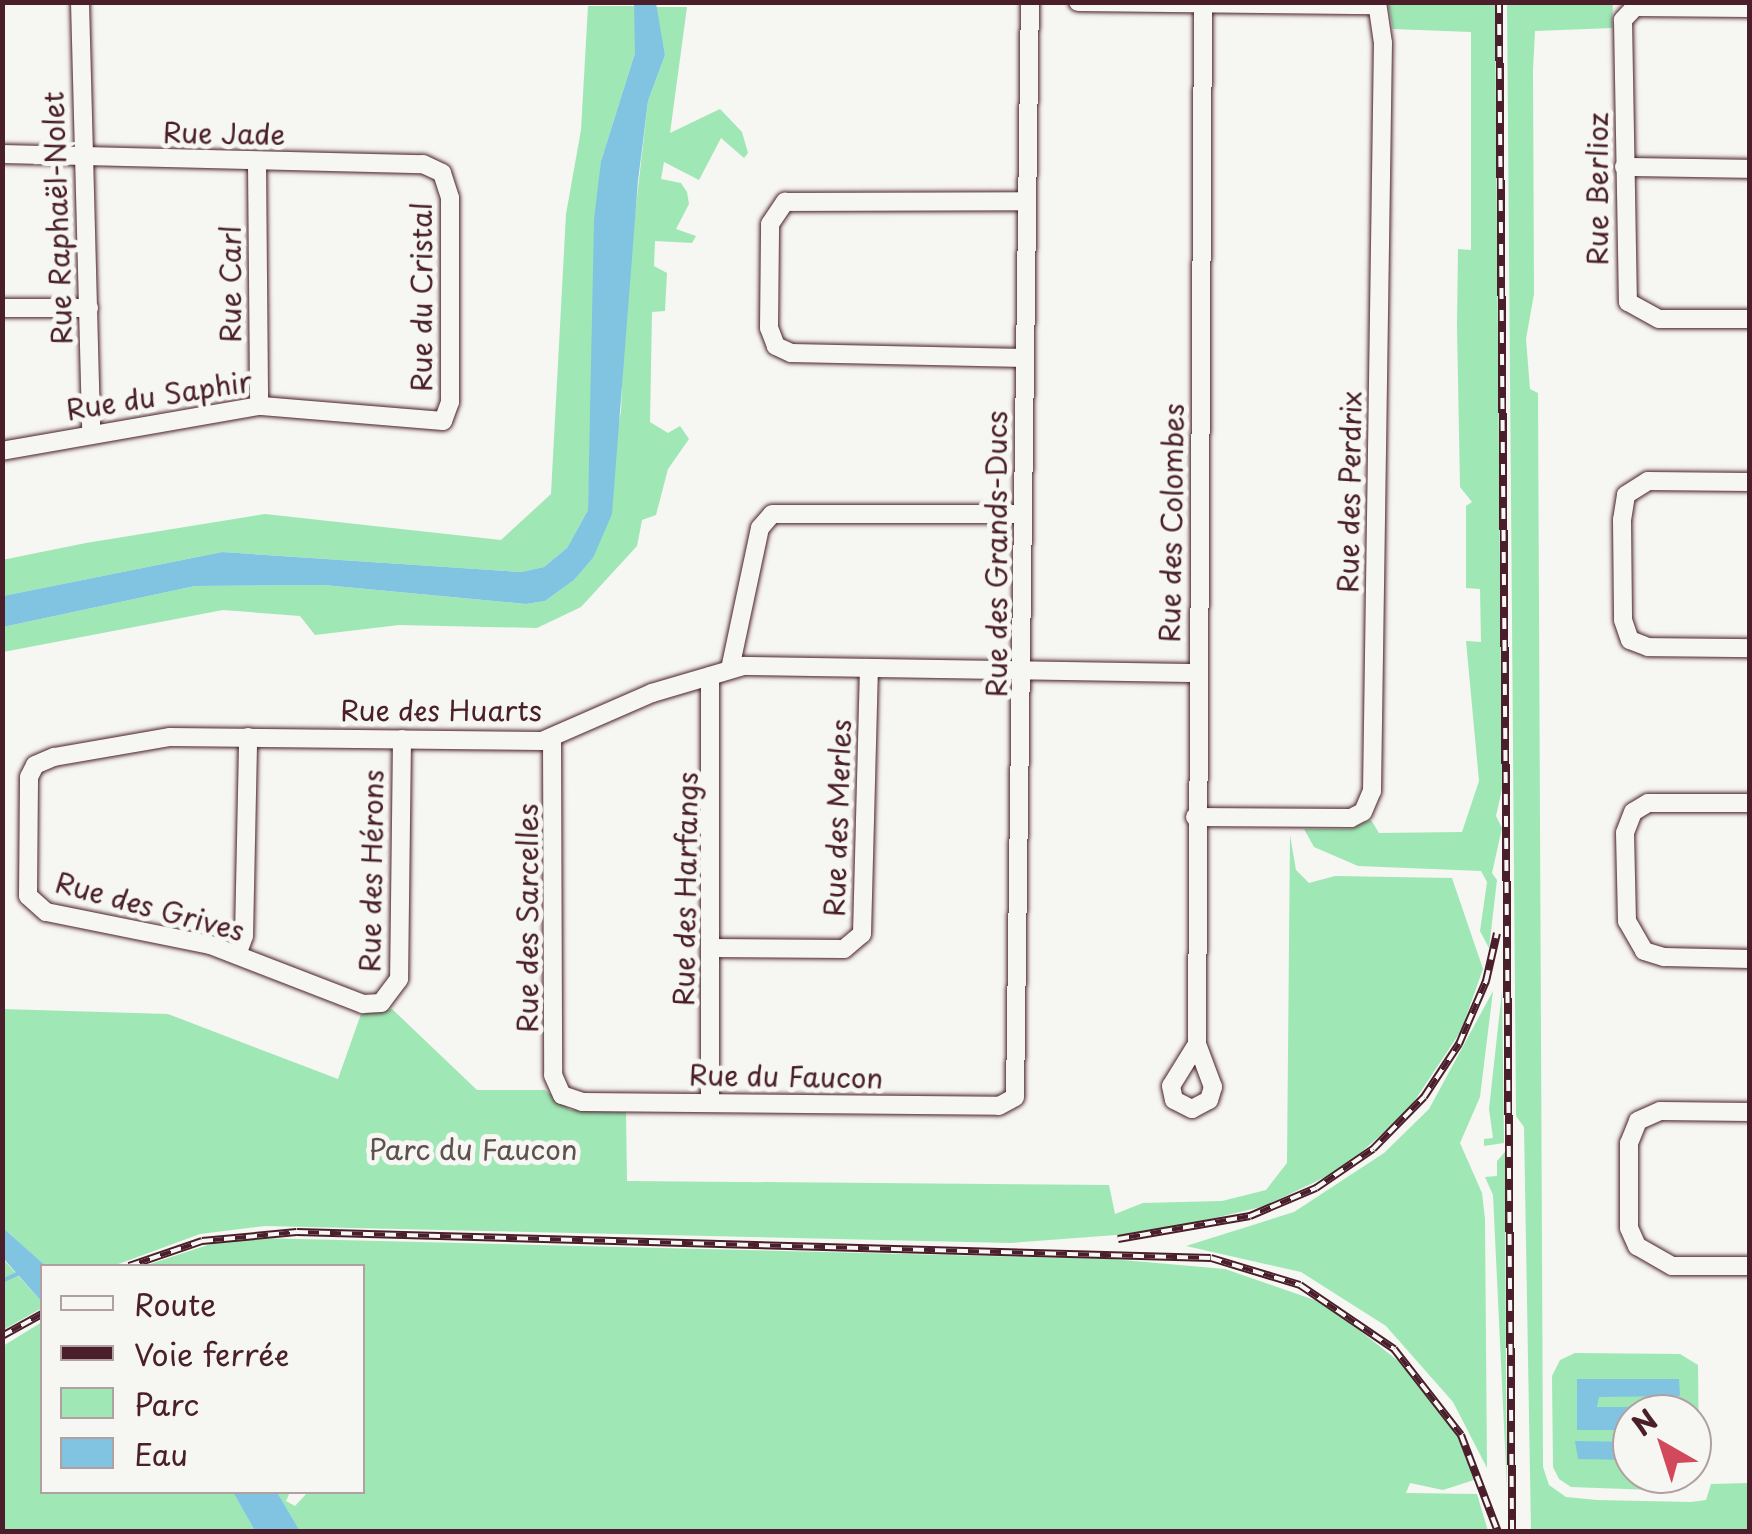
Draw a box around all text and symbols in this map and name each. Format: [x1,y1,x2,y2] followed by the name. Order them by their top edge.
[36,89,78,347] street label: Rue Raphaël-Nolet
[1580,112,1614,266] street label: Rue Berlioz
[162,115,286,151] street label: Rue Jade
[404,200,438,394] street label: Rue du Cristal
[213,224,247,344] street label: Rue Carl
[62,363,256,427] street label: Rue du Saphir
[1330,387,1368,597] street label: Rue des Perdrix
[1152,401,1190,645] street label: Rue des Colombes
[979,408,1013,700] street label: Rue des Grands-Ducs
[337,693,545,727] street label: Rue des Huarts
[817,715,857,921] street label: Rue des Merles
[352,767,390,975] street label: Rue des Hérons
[666,768,704,1010] street label: Rue des Harfangs
[510,801,544,1035] street label: Rue des Sarcelles
[50,864,250,948] street label: Rue des Grives
[687,1057,885,1095] street label: Rue du Faucon
[370,1132,576,1166] park label: Parc du Faucon
[40,1264,365,1494] legend
[134,1281,216,1326] text: Route
[134,1331,289,1376] text: Voie ferrée
[134,1381,199,1426] text: Parc
[1612,1394,1712,1494] north arrow
[1622,1398,1666,1446] text: N
[134,1431,188,1476] text: Eau

